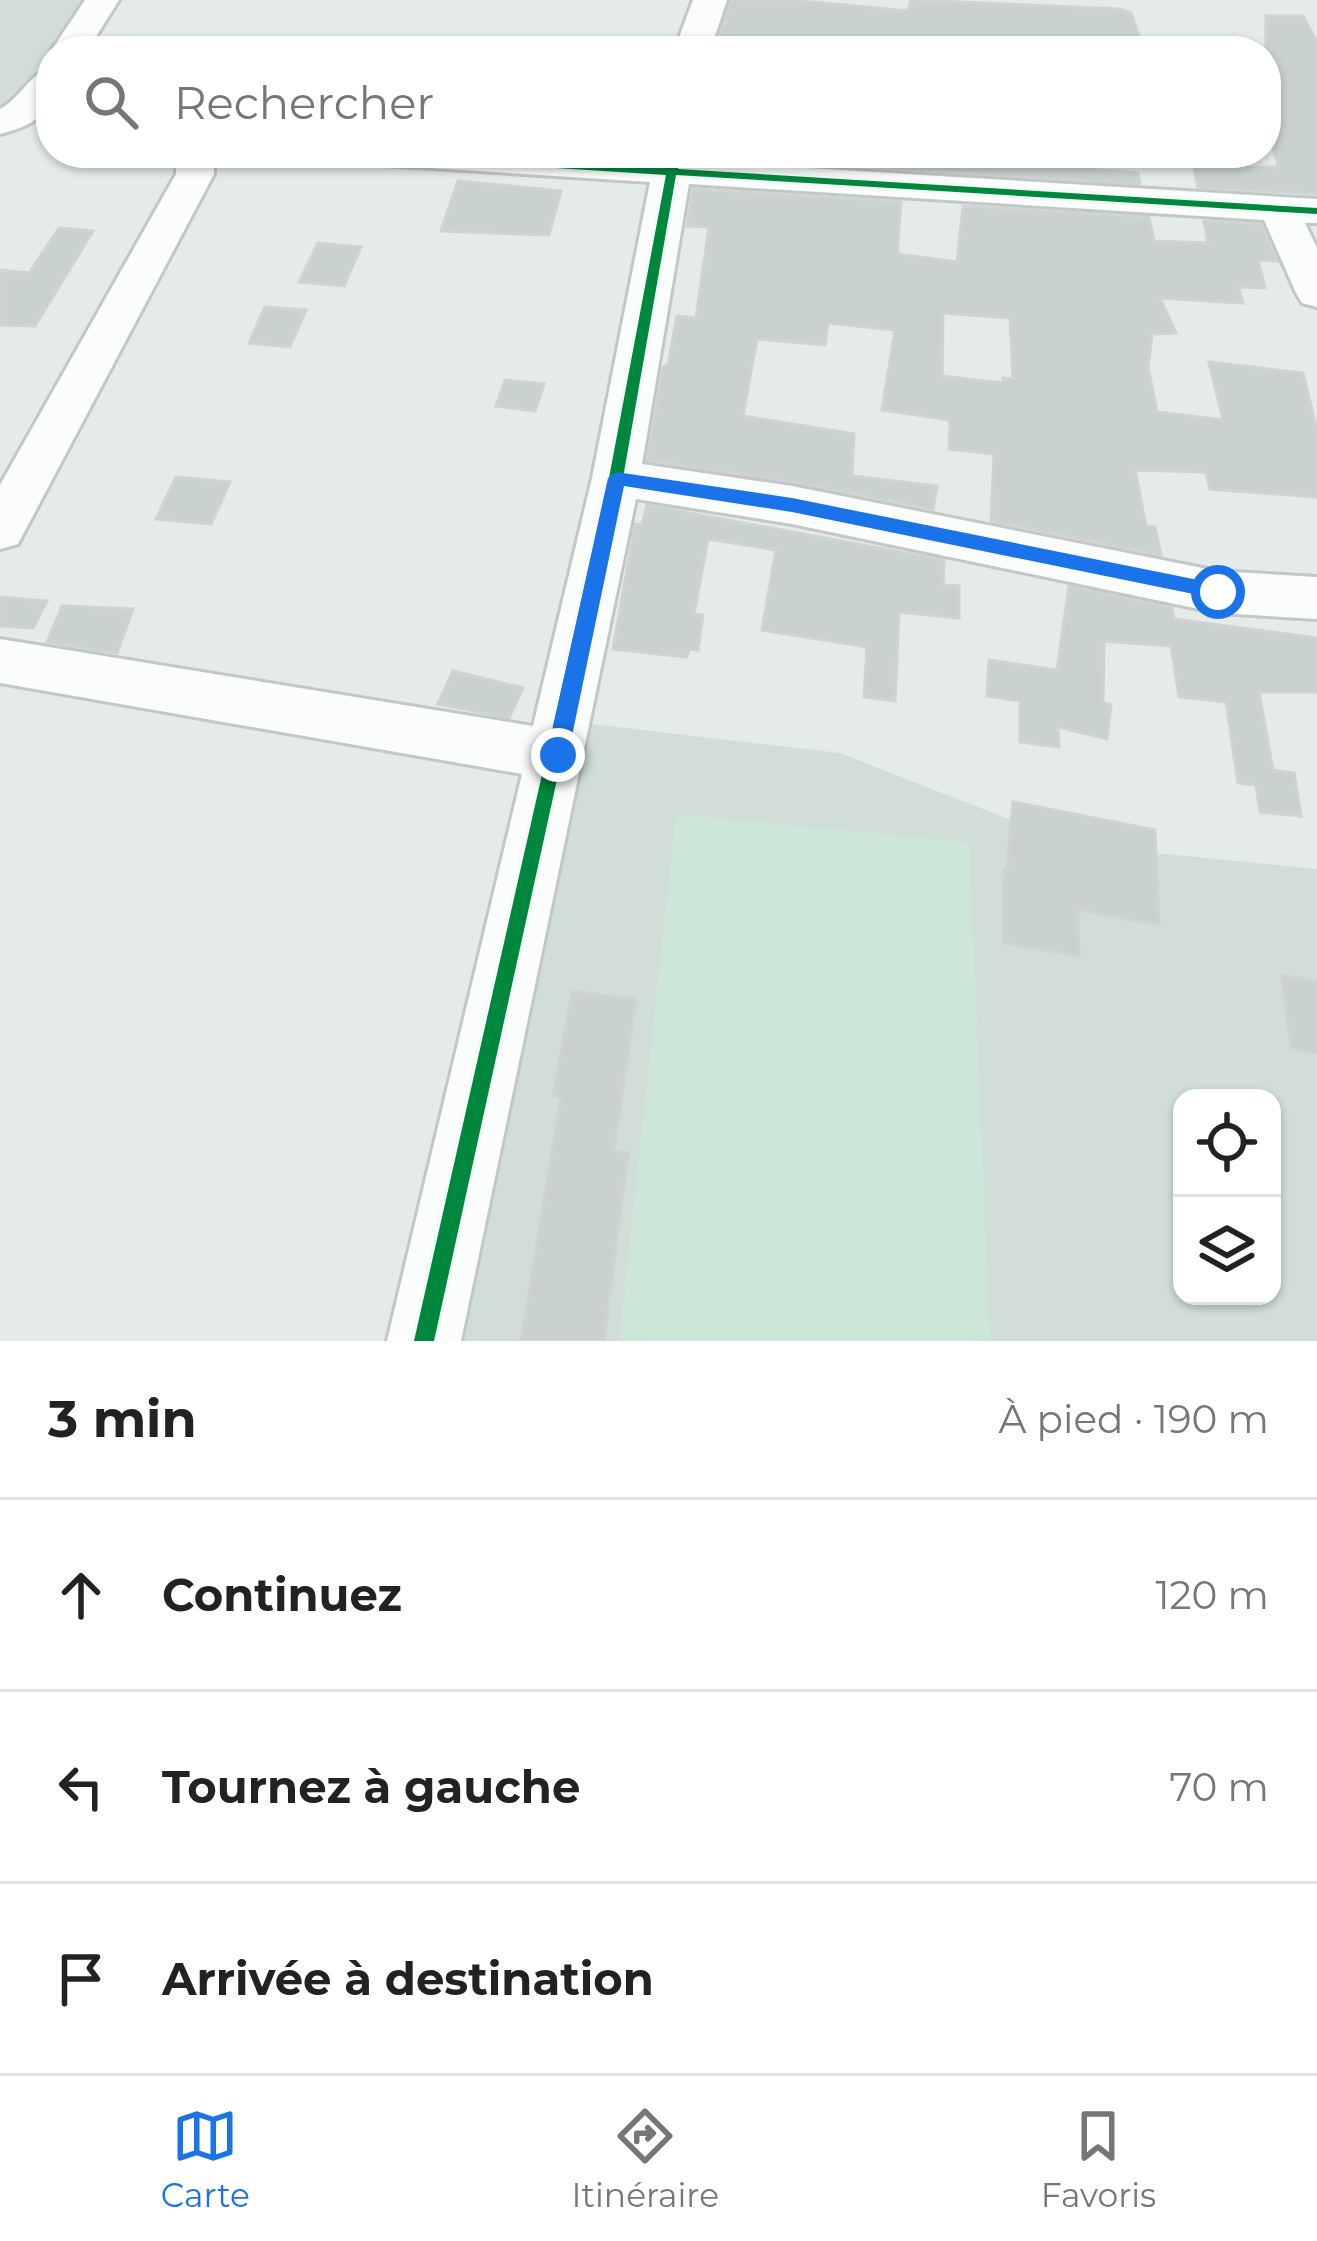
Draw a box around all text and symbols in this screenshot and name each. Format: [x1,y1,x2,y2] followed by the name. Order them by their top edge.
[36,36,1281,168] search box
[78,69,144,135] icon: search
[174,75,434,130] text: Rechercher
[1191,565,1245,619] route start
[531,728,585,782] route end
[1173,1089,1281,1305] map controls
[1173,1089,1281,1197] button: locate
[1173,1197,1281,1305] button: layers
[48,1388,197,1450] text: 3 min
[998,1395,1269,1443] text: À pied · 190 m
[48,1562,114,1628] icon: ahead
[162,1567,402,1622] text: Continuez
[1155,1571,1269,1619] text: 120 m
[48,1754,114,1820] icon: left
[162,1759,580,1814] text: Tournez à gauche
[1169,1763,1269,1811] text: 70 m
[48,1946,114,2012] icon: arrive
[162,1951,654,2006] text: Arrivée à destination
[161,2103,250,2215] tab: Carte
[572,2103,719,2215] tab: Itinéraire
[1041,2103,1156,2215] tab: Favoris

